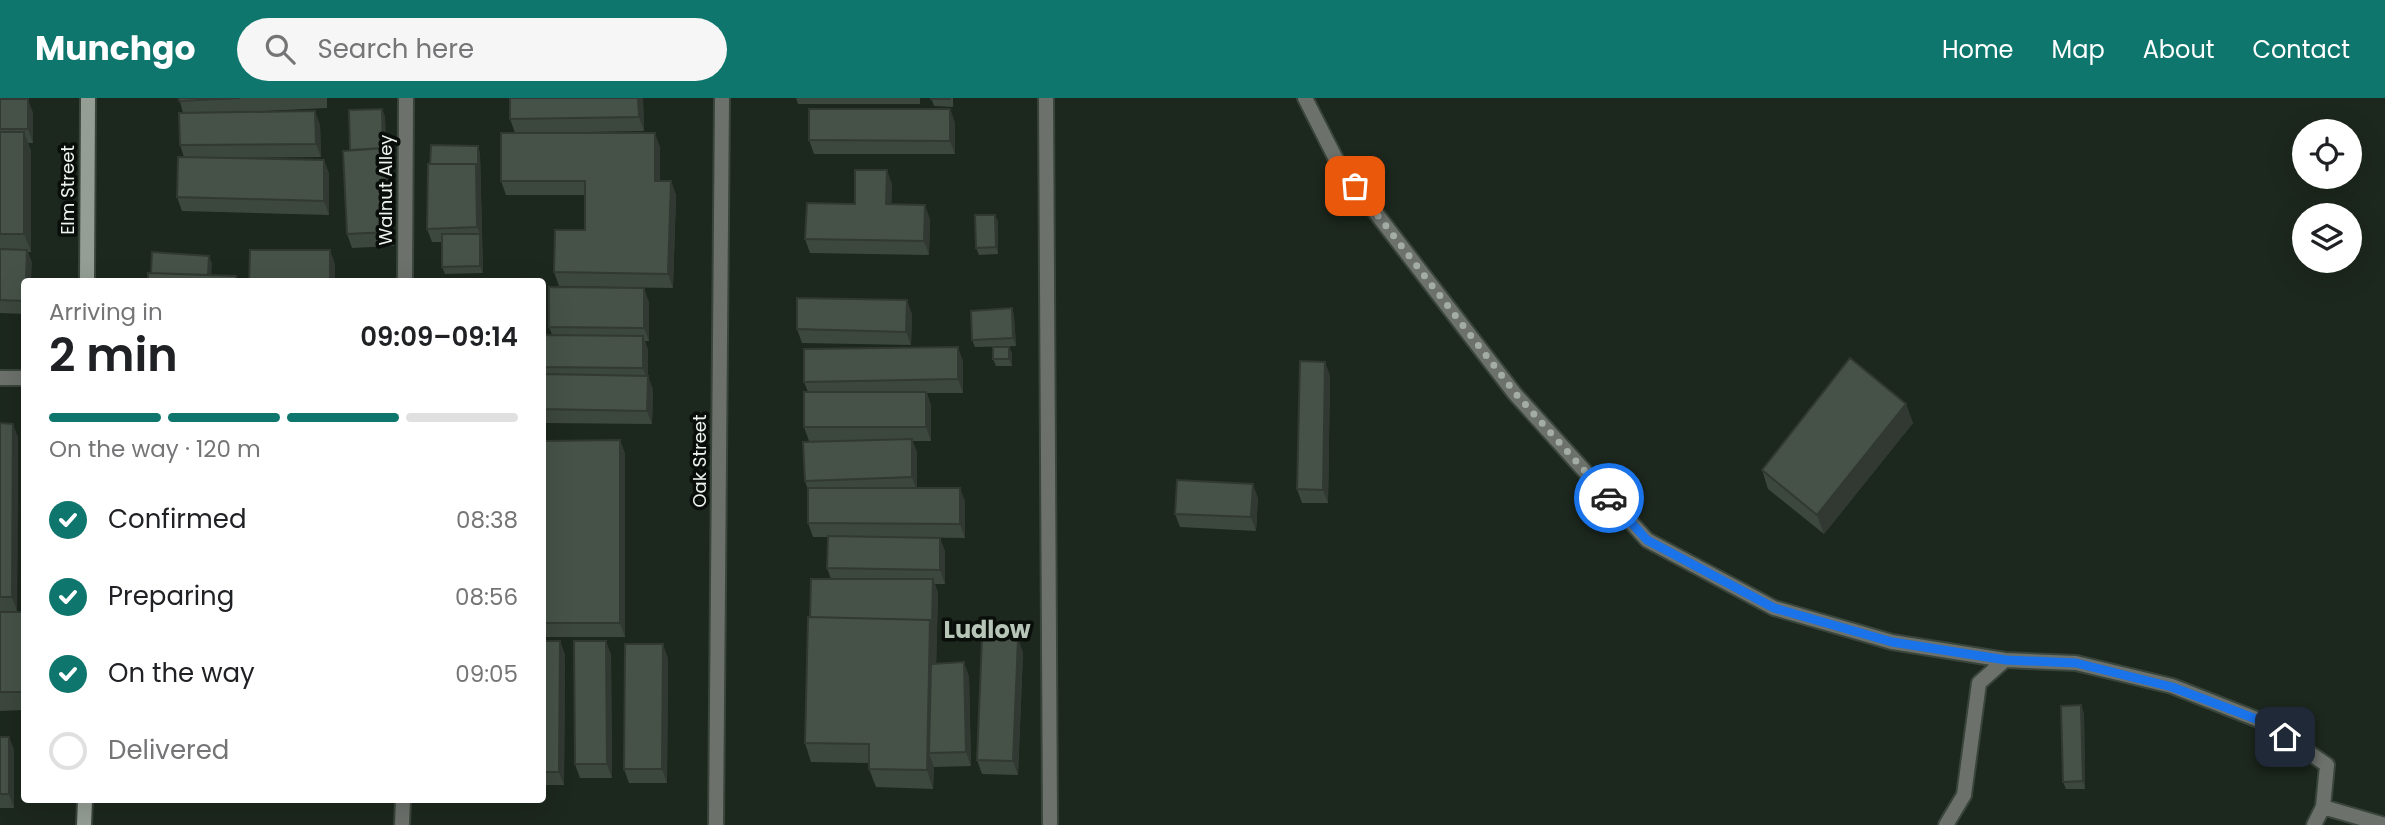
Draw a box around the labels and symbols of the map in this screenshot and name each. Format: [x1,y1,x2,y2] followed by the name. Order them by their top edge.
[373,135,398,245] street label: Walnut Alley
[55,145,80,235] street label: Elm Street
[1325,156,1385,216] pin
[687,414,712,508] street label: Oak Street
[1574,463,1644,533] courier
[943,613,1031,646] district label: Ludlow
[2255,707,2315,767] pin

